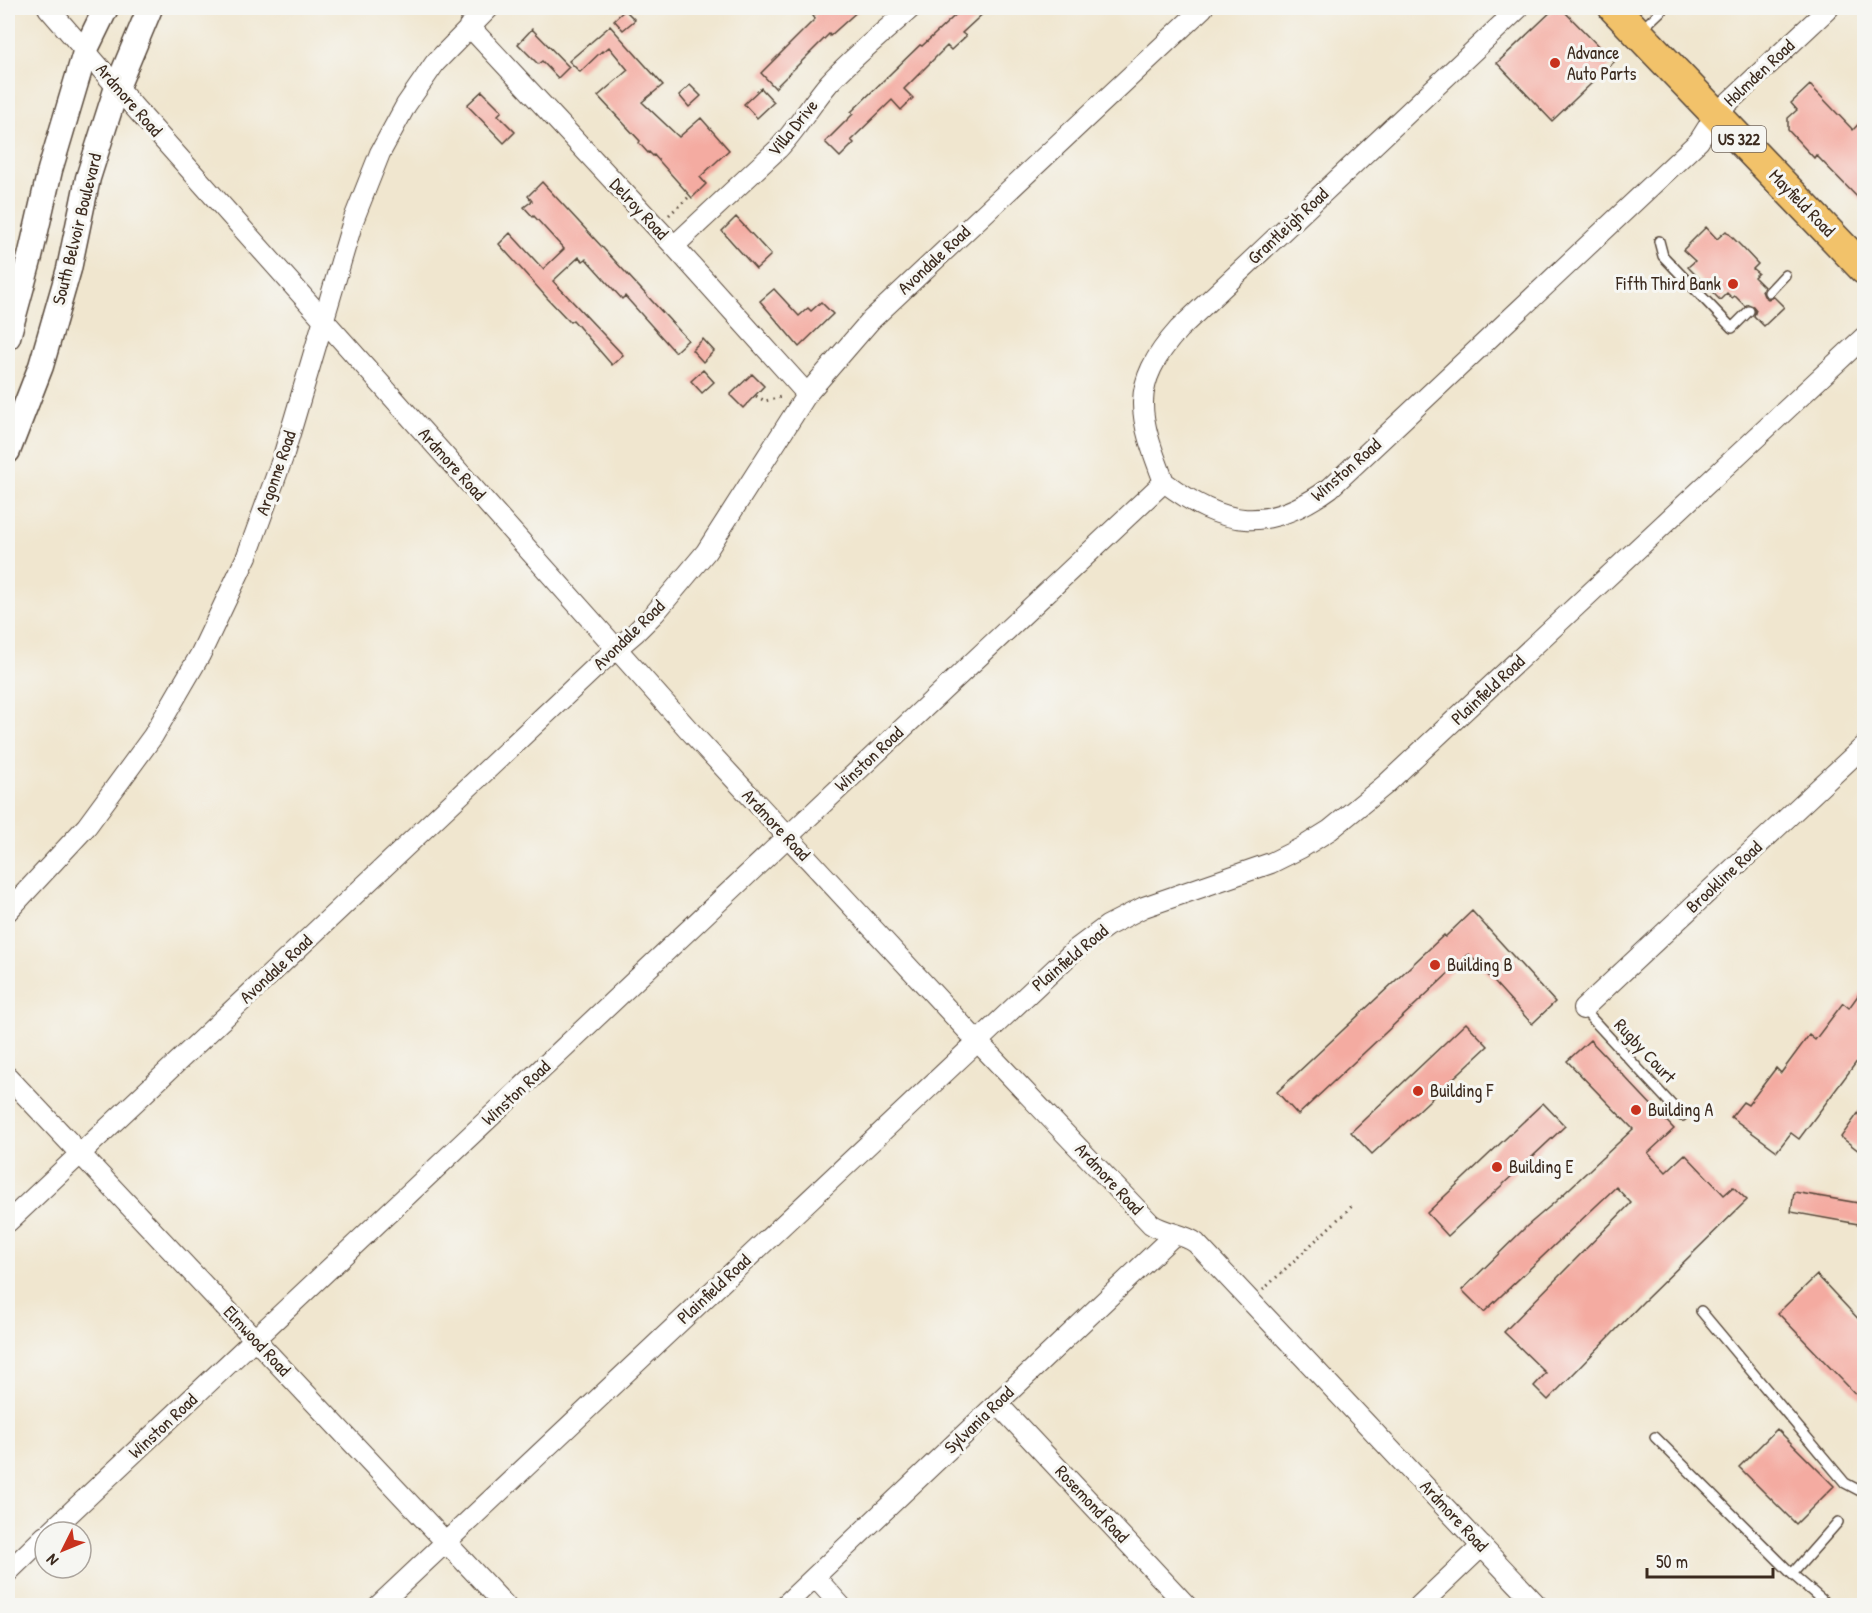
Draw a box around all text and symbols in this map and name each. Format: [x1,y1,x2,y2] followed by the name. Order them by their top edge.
[1718,33,1800,112] street label: Holmden Road
[1567,40,1636,86] place label: Advance Auto Parts
[1548,56,1562,70] marker: Advance Auto Parts
[90,58,168,142] street label: Ardmore Road
[762,94,823,162] street label: Villa Drive
[1712,126,1766,152] road number: US 322
[46,151,107,307] street label: South Belvoir Boulevard
[1764,163,1841,242] street label: Mayfield Road
[604,172,674,245] street label: Delroy Road
[1242,182,1334,270] street label: Grantleigh Road
[892,219,975,300] street label: Avondale Road
[1615,271,1722,296] place label: Fifth Third Bank
[1726,277,1740,291] marker: Fifth Third Bank
[413,422,492,505] street label: Ardmore Road
[249,427,302,519] street label: Argonne Road
[1305,432,1386,507] street label: Winston Road
[587,594,670,675] street label: Avondale Road
[1445,649,1530,730] street label: Plainfield Road
[829,720,908,797] street label: Winston Road
[737,783,816,866] street label: Ardmore Road
[1680,835,1767,918] street label: Brookline Road
[1026,918,1113,997] street label: Plainfield Road
[234,928,317,1009] street label: Avondale Road
[1447,952,1513,977] place label: Building B
[1428,958,1442,972] marker: Building B
[1609,1013,1682,1089] street label: Rugby Court
[476,1054,555,1131] street label: Winston Road
[1430,1078,1494,1103] place label: Building F
[1411,1084,1425,1098] marker: Building F
[1648,1097,1713,1122] place label: Building A
[1629,1103,1643,1117] marker: Building A
[1070,1137,1149,1220] street label: Ardmore Road
[1509,1154,1573,1179] place label: Building E
[1490,1160,1504,1174] marker: Building E
[671,1248,756,1329] street label: Plainfield Road
[218,1300,297,1382] street label: Elmwood Road
[938,1380,1019,1459] street label: Sylvania Road
[123,1387,202,1464] street label: Winston Road
[1050,1459,1135,1548] street label: Rosemond Road
[1415,1474,1494,1557] street label: Ardmore Road
[33,1520,93,1580] north arrow
[1647,1541,1773,1579] scale bar
[41,1549,63,1571] text: N
[1656,1549,1688,1574] text: 50 m

